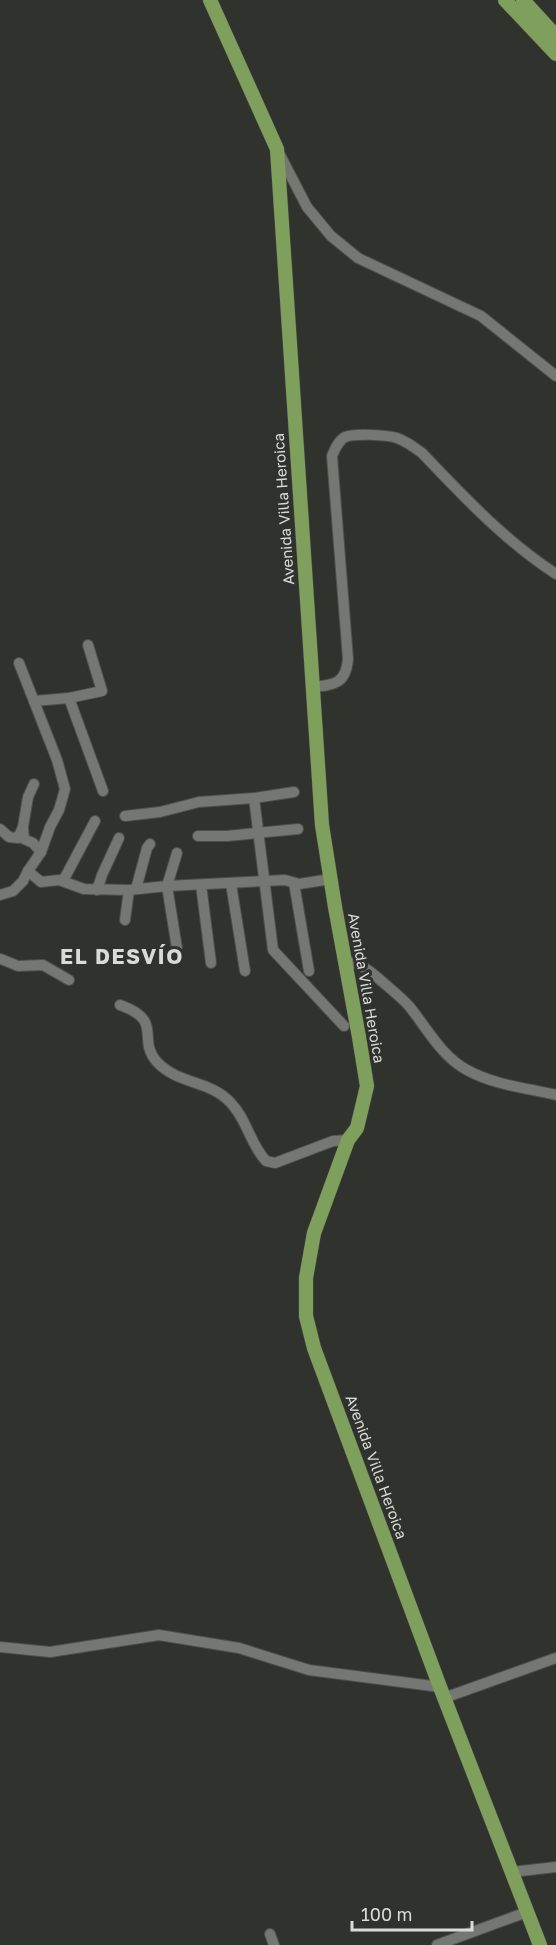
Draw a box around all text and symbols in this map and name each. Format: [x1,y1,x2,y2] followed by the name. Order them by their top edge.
[269,433,297,586] street label: Avenida Villa Heroica
[345,911,389,1064] street label: Avenida Villa Heroica
[60,943,184,969] district label: EL DESVÍO
[342,1392,411,1541] street label: Avenida Villa Heroica
[352,1894,472,1932] scale bar
[361,1903,412,1925] text: 100 m

